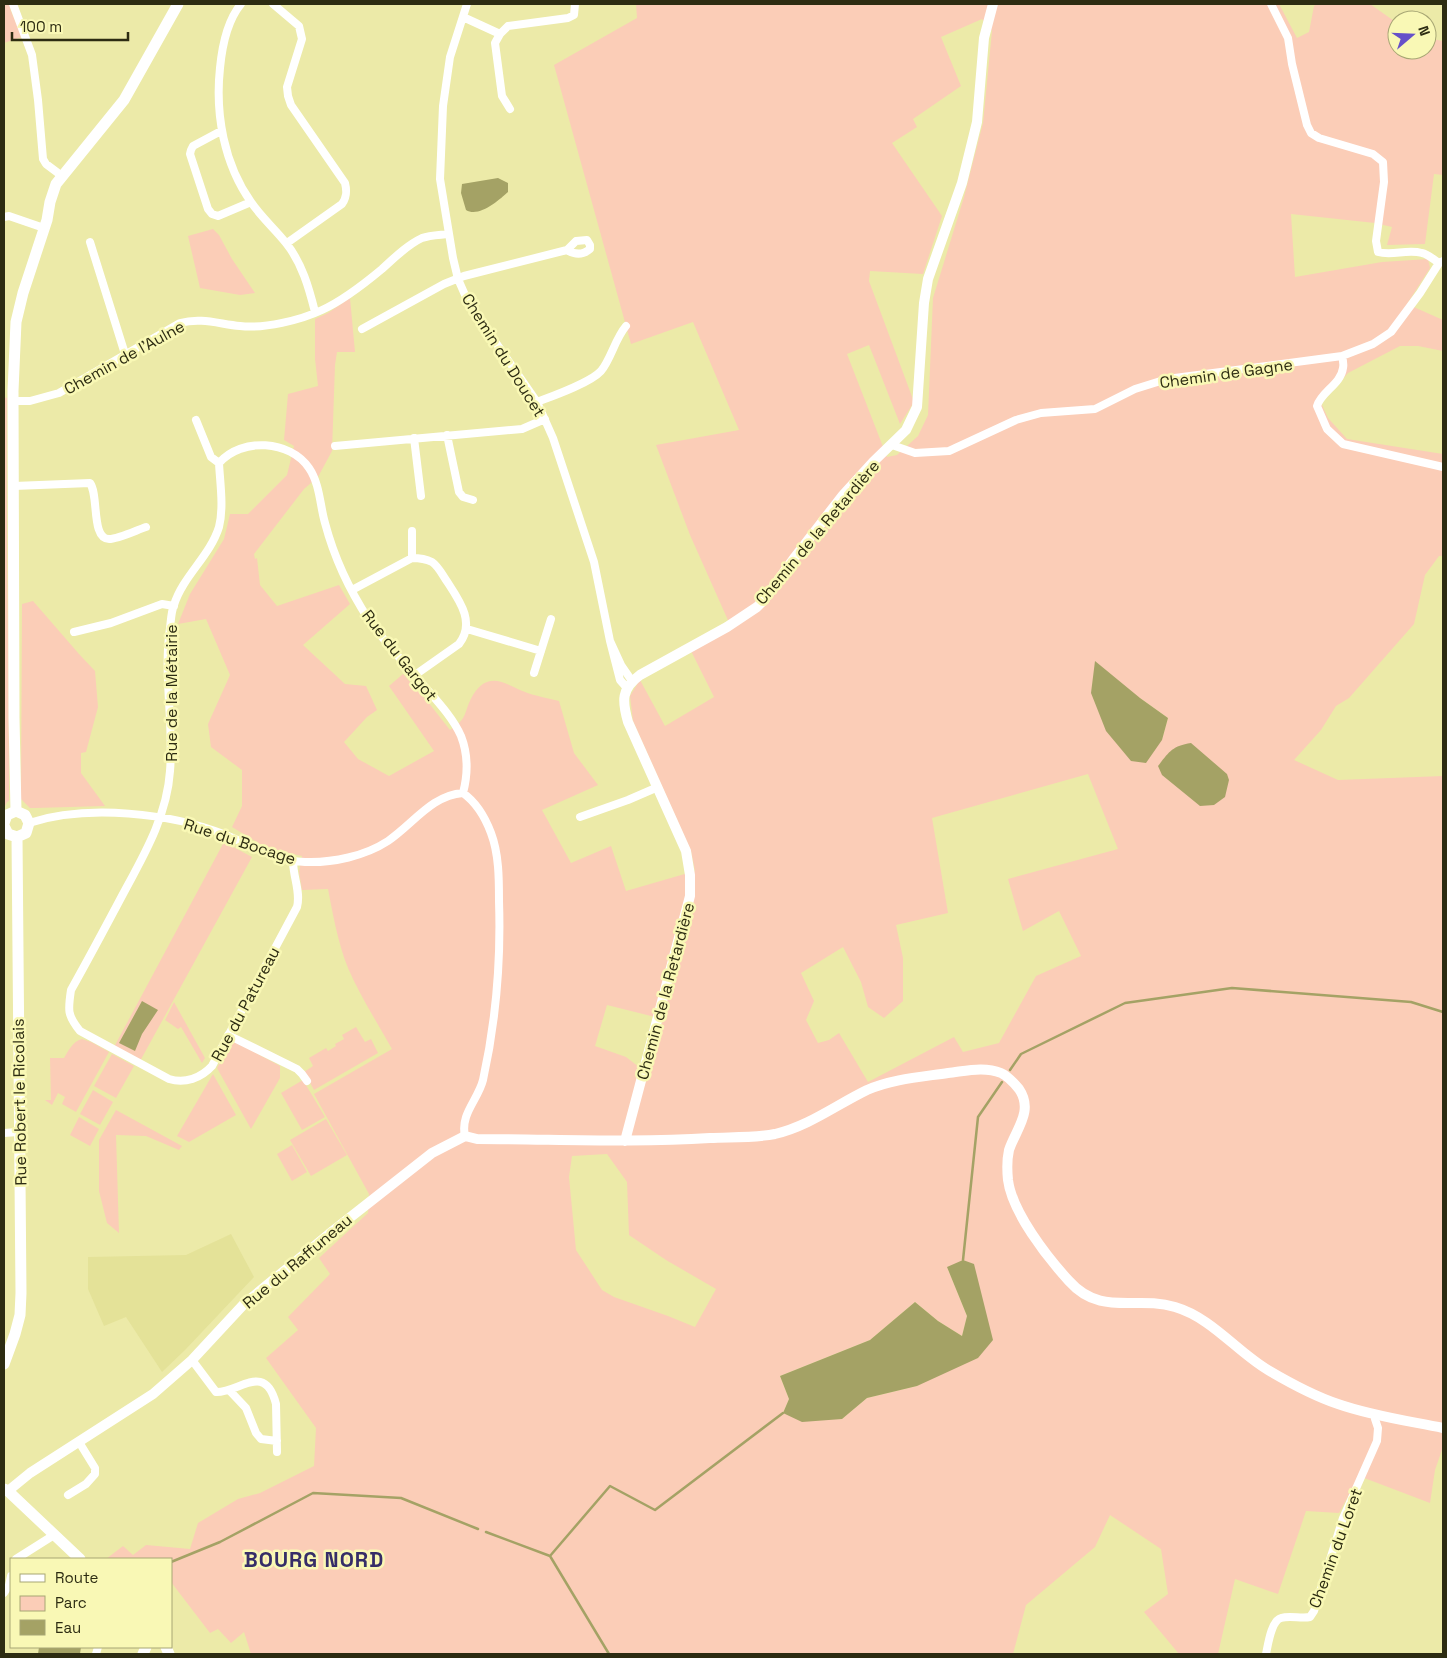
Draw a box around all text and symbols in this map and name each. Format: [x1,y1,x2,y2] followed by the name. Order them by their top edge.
[12,10,129,42] scale bar
[1387,10,1437,60] north arrow
[20,17,62,36] text: 100 m
[1414,23,1434,38] text: N
[457,290,550,421] street label: Chemin du Doucet
[60,316,188,399] street label: Chemin de l'Aulne
[1158,354,1294,393] street label: Chemin de Gagne
[751,456,884,609] street label: Chemin de la Retardière
[357,605,442,705] street label: Rue du Gargot
[161,624,182,762] street label: Rue de la Métairie
[181,813,298,869] street label: Rue du Bocage
[632,900,699,1082] street label: Chemin de la Retardière
[206,943,285,1065] street label: Rue du Patureau
[8,1018,31,1186] street label: Rue Robert le Ricolais
[238,1209,356,1313] street label: Rue du Raffuneau
[1304,1485,1367,1611] street label: Chemin du Loret
[244,1546,384,1573] district label: BOURG NORD
[10,1558,172,1648] legend
[55,1568,99,1587] text: Route
[55,1593,87,1612] text: Parc
[55,1618,81,1637] text: Eau

